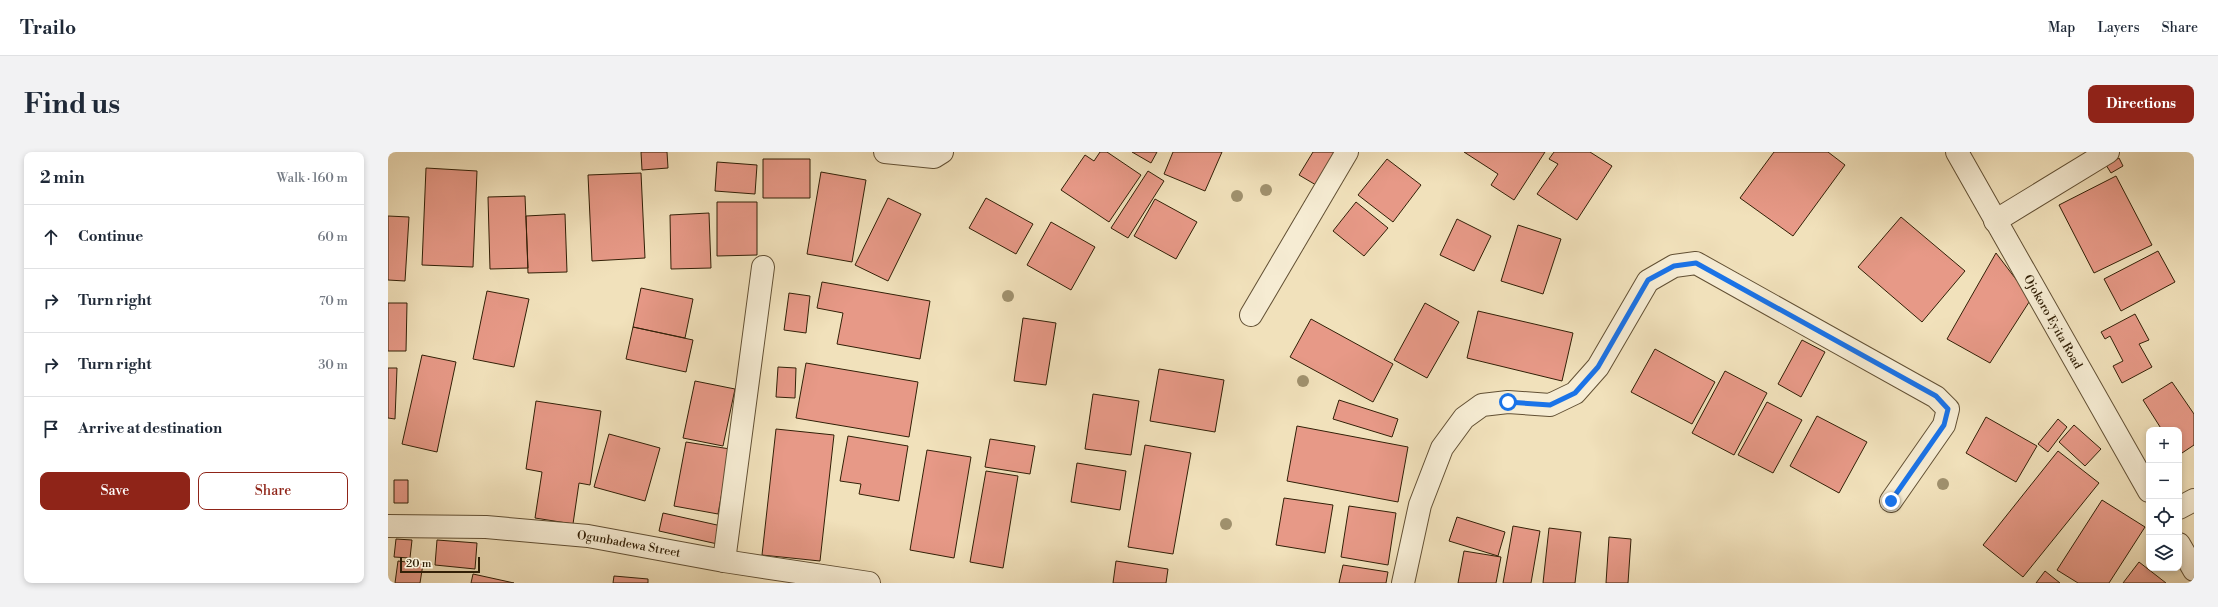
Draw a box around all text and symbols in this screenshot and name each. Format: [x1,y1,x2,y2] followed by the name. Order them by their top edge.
[20,16,76,40] text: Trailo
[2048,19,2075,37] text: Map
[2097,19,2140,37] text: Layers
[2162,19,2198,37] text: Share
[2088,85,2194,123] button: Directions
[24,87,120,122] text: Find us
[40,167,85,189] text: 2 min
[277,170,348,186] text: Walk · 160 m
[40,226,62,248] icon: ahead
[78,227,143,246] text: Continue
[317,229,348,245] text: 60 m
[2020,272,2085,372] street label: Ojokoro Eyita Road
[40,290,62,312] icon: right
[78,291,152,310] text: Turn right
[319,293,348,309] text: 70 m
[40,354,62,376] icon: right
[78,355,152,374] text: Turn right
[318,357,348,373] text: 30 m
[1499,393,1517,411] route start
[40,418,62,440] icon: arrive
[78,419,222,438] text: Arrive at destination
[2146,427,2182,571] map controls
[2146,427,2182,463] button: +
[2146,463,2182,499] button: −
[40,472,190,510] button: Save
[198,472,348,510] button: Share
[1882,492,1900,510] route end
[2146,499,2182,535] button: locate
[576,528,683,561] street label: Ogunbadewa Street
[2146,535,2182,571] button: layers
[400,555,480,574] scale bar
[406,557,431,571] text: 20 m

